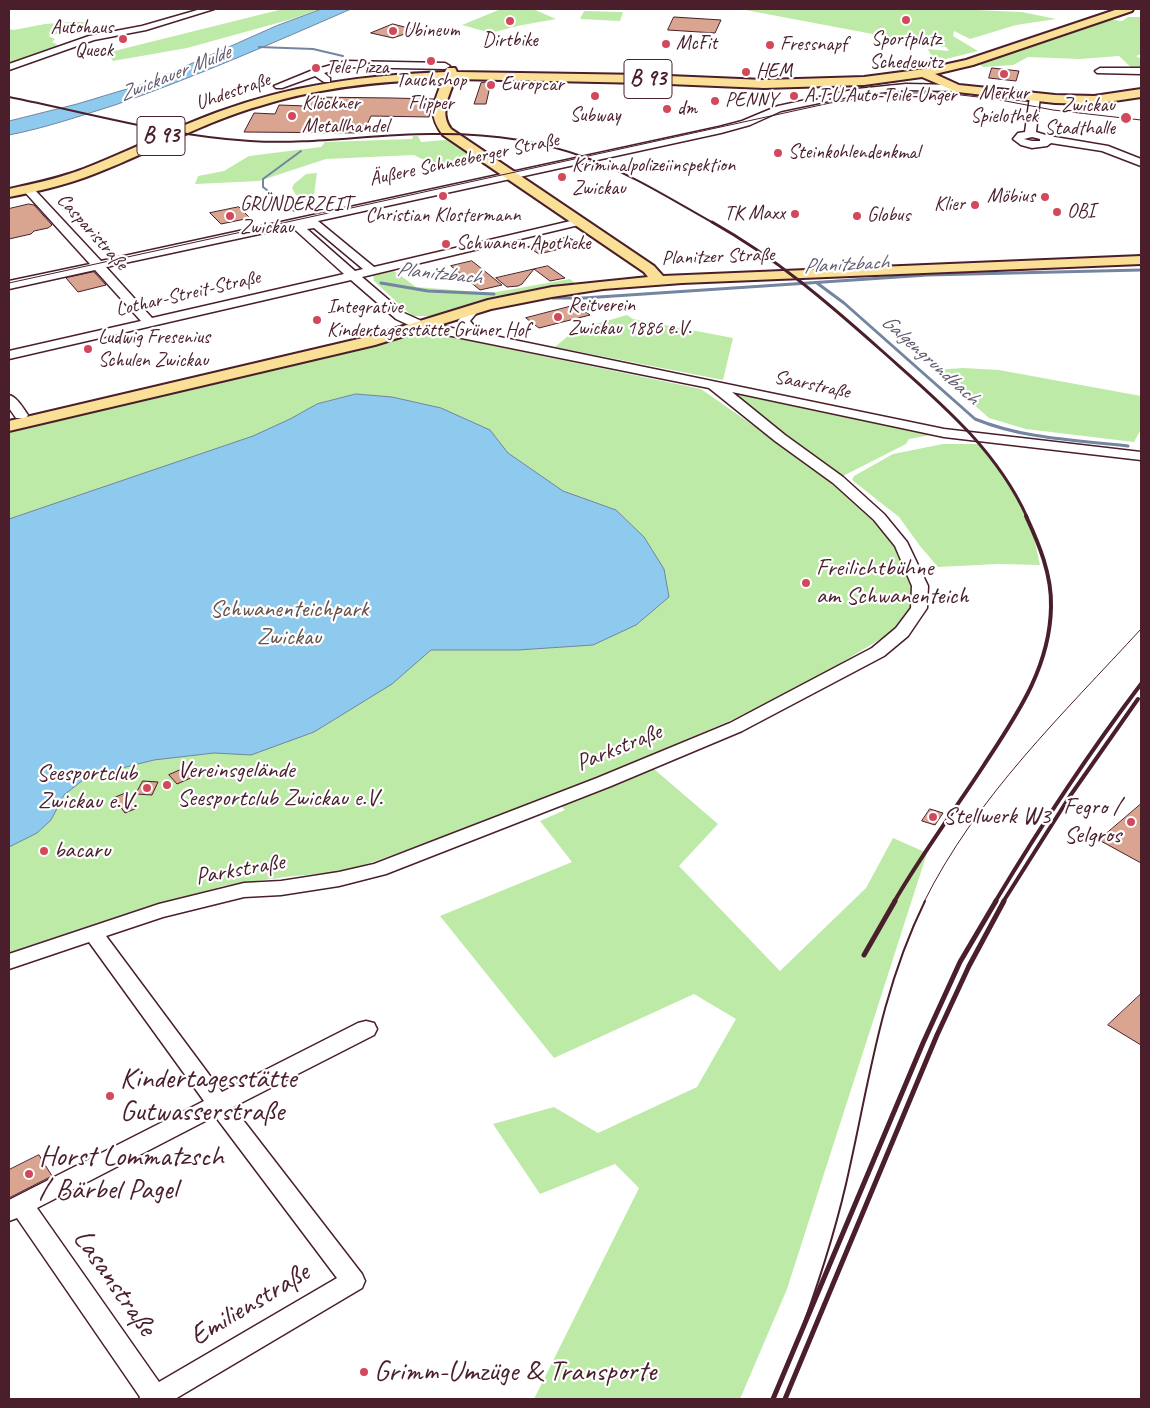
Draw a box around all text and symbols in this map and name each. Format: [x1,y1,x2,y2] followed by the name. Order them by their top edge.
[900,14,912,26] marker: Sportplatz Schedewitz
[504,15,516,27] marker: Dirtbike
[51,16,113,63] place label: Autohaus Queck
[403,19,460,43] place label: Ubineum
[387,25,399,37] marker: Ubineum
[869,28,943,75] place label: Sportplatz Schedewitz
[482,29,538,53] place label: Dirtbike
[676,32,717,56] place label: McFit
[117,33,129,45] marker: Autohaus Queck
[780,33,847,57] place label: Fressnapf
[660,38,672,50] marker: McFit
[764,39,776,51] marker: Fressnapf
[116,40,234,108] water label: Zwickauer Mulde
[425,55,437,67] marker: Tauchshop Flipper
[326,56,389,80] place label: Tele Pizza
[624,60,672,99] road number: B 93
[756,60,792,84] place label: HEM
[310,62,322,74] marker: Tele Pizza
[740,66,752,78] marker: HEM
[193,68,273,116] street label: Uhdestraße
[998,68,1010,80] marker: Merkur Spielothek
[396,69,466,116] place label: Tauchshop Flipper
[501,73,564,97] place label: Europcar
[485,79,497,91] marker: Europcar
[970,82,1038,129] place label: Merkur Spielothek
[804,84,956,108] place label: A.T.U Auto-Teile-Unger
[725,89,777,113] place label: PENNY
[589,90,601,102] marker: Subway
[788,90,800,102] marker: A.T.U Auto-Teile-Unger
[302,92,389,139] place label: Klöckner Metallhandel
[1044,94,1115,141] place label: Zwickau Stadthalle
[709,95,721,107] marker: PENNY
[677,97,697,121] place label: dm
[661,103,673,115] marker: dm
[570,104,620,128] place label: Subway
[286,110,298,122] marker: Klöckner Metallhandel
[1119,111,1133,125] marker: Zwickau Stadthalle
[137,116,185,156] road number: B 93
[367,128,561,192] street label: Äußere Schneeberger Straße
[788,141,920,165] place label: Steinkohlendenkmal
[772,147,784,159] marker: Steinkohlendenkmal
[572,154,735,201] place label: Kriminalpolizeiinspektion Zwickau
[556,171,568,183] marker: Kriminalpolizeiinspektion Zwickau
[987,185,1035,209] place label: Möbius
[51,189,133,275] street label: Casparistraße
[437,190,449,202] marker: Christian Klostermann
[1039,191,1051,203] marker: Möbius
[240,193,351,240] place label: GRÜNDERZEIT Zwickau
[934,193,965,217] place label: Klier
[969,199,981,211] marker: Klier
[1067,200,1095,224] place label: OBI
[724,202,785,226] place label: TK Maxx
[365,204,521,228] place label: Christian Klostermann
[867,204,910,228] place label: Globus
[1051,206,1063,218] marker: OBI
[789,208,801,220] marker: TK Maxx
[224,210,236,222] marker: GRÜNDERZEIT Zwickau
[851,210,863,222] marker: Globus
[456,232,591,256] place label: Schwanen Apotheke
[440,238,452,250] marker: Schwanen Apotheke
[661,243,775,271] street label: Planitzer Straße
[803,250,889,280] water label: Planitzbach
[395,257,483,291] water label: Planitzbach
[113,266,263,322] street label: Lothar-Streit-Straße
[568,294,692,341] place label: Reitverein Zwickau 1886 e.V.
[327,296,529,343] place label: Integrative Kindertagesstätte Grüner Hof
[876,309,984,411] water label: Galgengrundbach
[552,311,564,323] marker: Reitverein Zwickau 1886 e.V.
[311,314,323,326] marker: Integrative Kindertagesstätte Grüner Hof
[98,326,210,373] place label: Ludwig Fresenius Schulen Zwickau
[82,343,94,355] marker: Ludwig Fresenius Schulen Zwickau
[772,365,852,405] street label: Saarstraße
[816,555,968,611] place label: Freilichtbühne am Schwanenteich
[800,577,812,589] marker: Freilichtbühne am Schwanenteich
[210,596,368,652] park label: Schwanenteichpark Zwickau
[572,718,666,778] street label: Parkstraße
[177,757,383,813] place label: Vereinsgelände Seesportclub Zwickau e.V.
[36,760,137,816] place label: Seesportclub Zwickau e.V.
[161,779,173,791] marker: Vereinsgelände Seesportclub Zwickau e.V.
[141,782,153,794] marker: Seesportclub Zwickau e.V.
[1063,794,1121,850] place label: Fegro / Selgros
[943,803,1050,831] place label: Stellwerk W3
[927,811,939,823] marker: Stellwerk W3
[1125,816,1137,828] marker: Fegro / Selgros
[54,837,110,865] place label: bacaru
[38,845,50,857] marker: bacaru
[193,848,287,892] street label: Parkstraße
[120,1062,296,1130] place label: Kindertagesstätte Gutwasserstraße
[104,1090,116,1102] marker: Kindertagesstätte Gutwasserstraße
[39,1140,224,1208] place label: Horst Lommatzsch / Bärbel Pagel
[23,1168,35,1180] marker: Horst Lommatzsch / Bärbel Pagel
[65,1223,163,1343] street label: Lasanstraße
[184,1256,316,1354] street label: Emilienstraße
[374,1355,656,1389] place label: Grimm-Umzüge & Transporte
[358,1366,370,1378] marker: Grimm-Umzüge & Transporte

